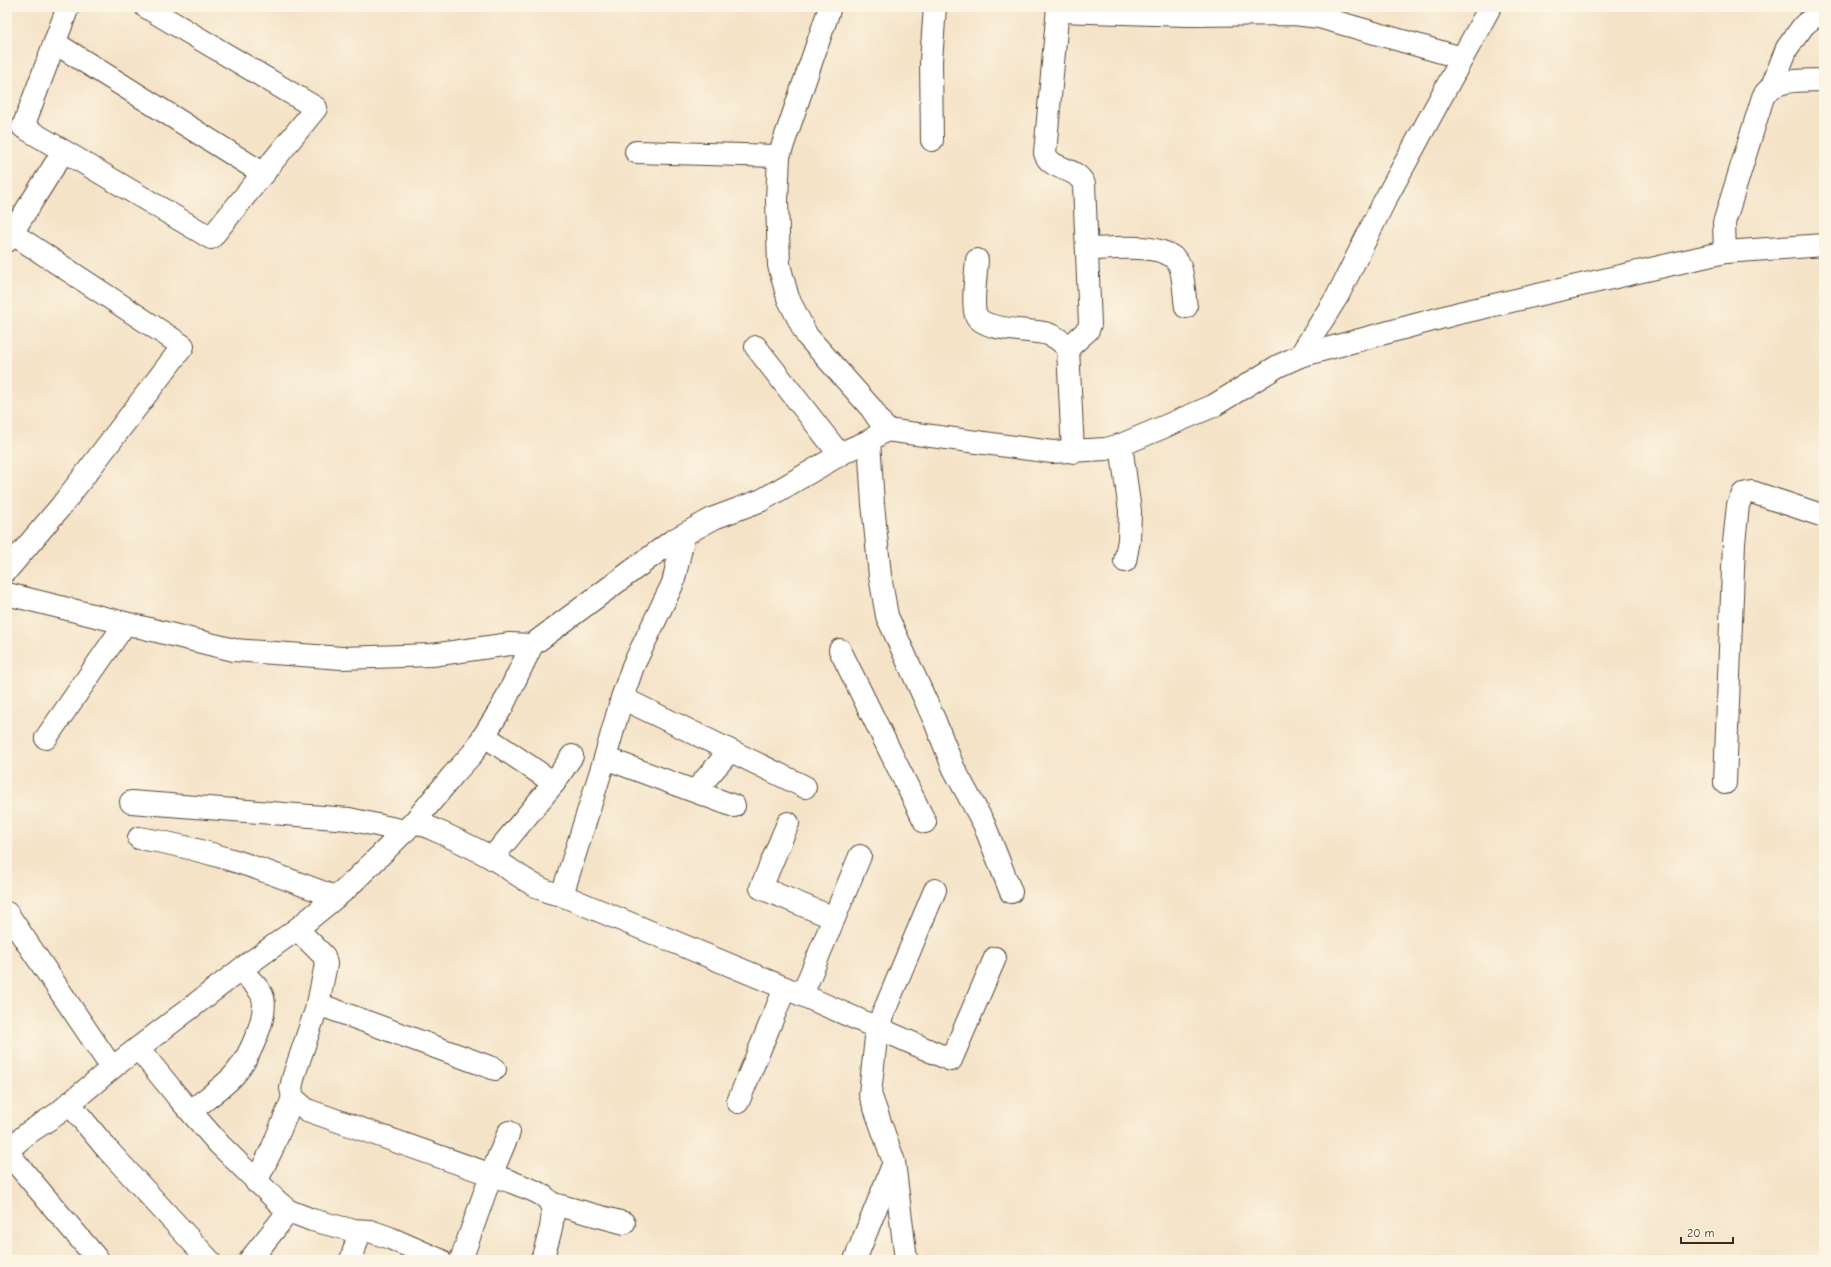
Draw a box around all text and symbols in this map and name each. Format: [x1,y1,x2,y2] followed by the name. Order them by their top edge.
[1681,1219,1733,1245] scale bar
[1687,1226,1715,1240] text: 20 m

